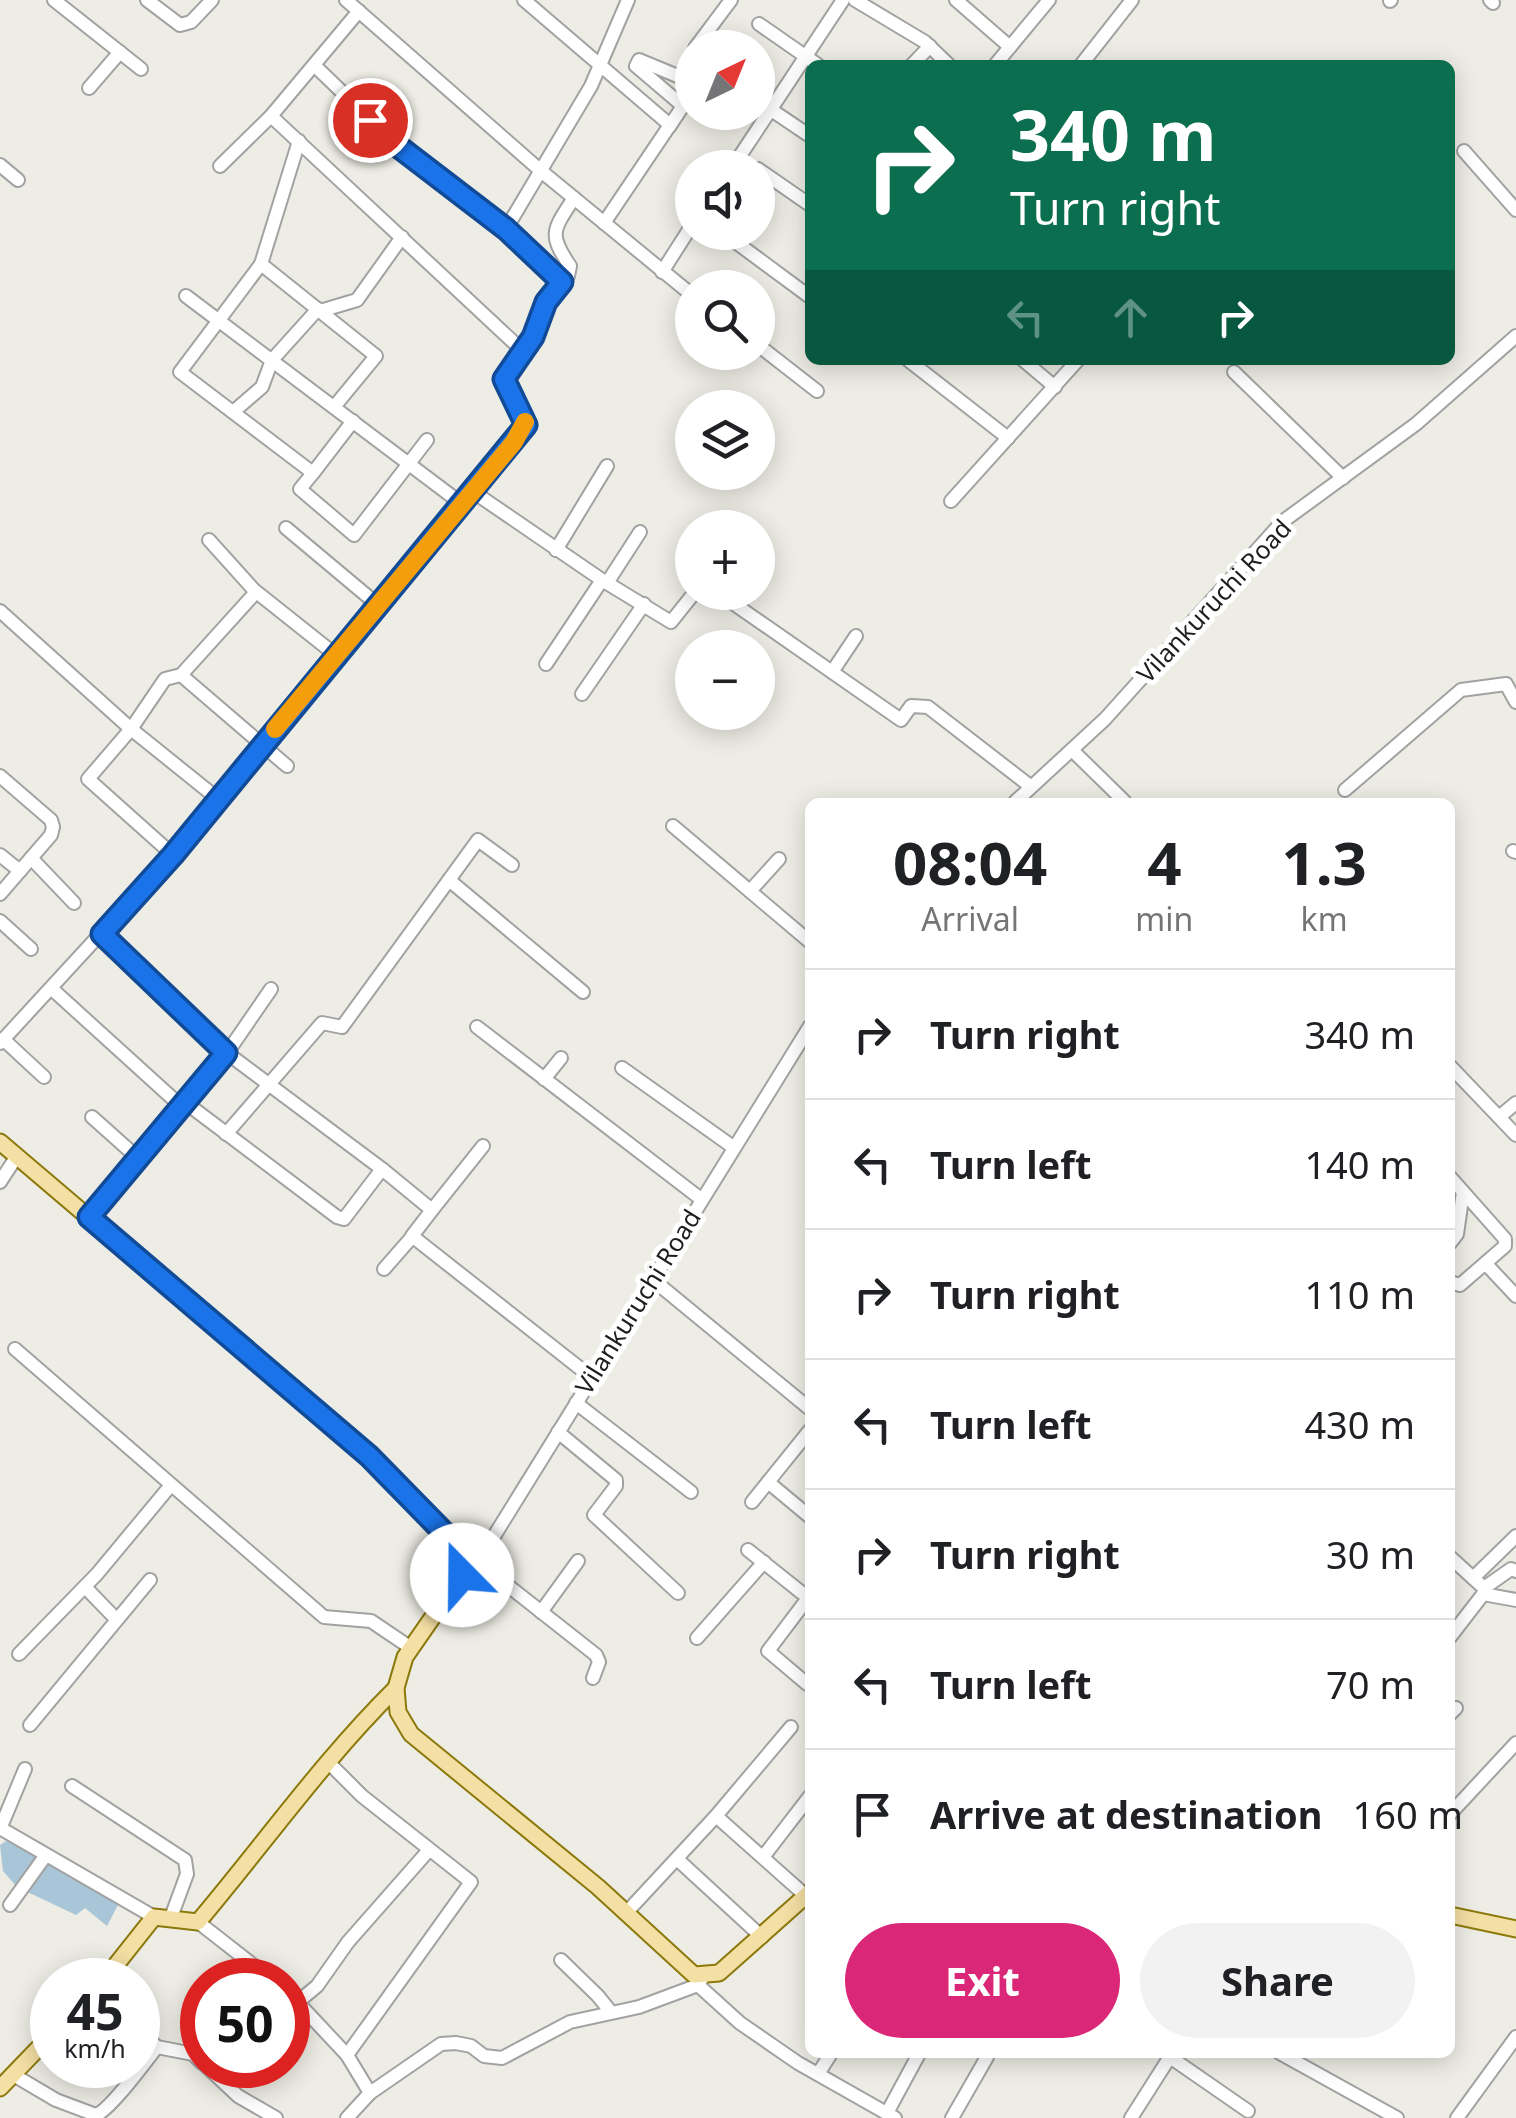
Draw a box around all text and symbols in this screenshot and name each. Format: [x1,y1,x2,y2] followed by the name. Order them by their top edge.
[675,30,775,130] north arrow
[675,30,775,730] map controls
[328,78,413,163] pin
[1010,86,1217,182] text: 340 m
[343,93,398,148] icon: arrive
[845,100,975,230] icon: right
[675,150,775,250] button: sound
[1010,177,1221,238] text: Turn right
[675,270,775,370] button: search
[998,290,1053,345] icon: left
[1103,290,1158,345] icon: ahead
[1208,290,1263,345] icon: right
[675,390,775,490] button: layers
[675,510,775,610] button: +
[1128,511,1298,690] street label: Vilankuruchi Road
[675,630,775,730] button: −
[893,821,1047,903] text: 08:04
[1147,821,1181,903] text: 4
[1281,821,1367,903] text: 1.3
[921,897,1019,940] text: Arrival
[1135,897,1193,940] text: min
[1301,897,1348,940] text: km
[845,1007,900,1062] icon: right
[930,1008,1120,1060] text: Turn right
[1304,1008,1415,1060] text: 340 m
[845,1137,900,1192] icon: left
[930,1138,1092,1190] text: Turn left
[1304,1138,1415,1190] text: 140 m
[566,1202,708,1401] street label: Vilankuruchi Road
[845,1267,900,1322] icon: right
[930,1268,1120,1320] text: Turn right
[1304,1268,1415,1320] text: 110 m
[845,1397,900,1452] icon: left
[930,1398,1092,1450] text: Turn left
[1304,1398,1415,1450] text: 430 m
[410,1523,514,1627] position arrow
[845,1527,900,1582] icon: right
[930,1528,1120,1580] text: Turn right
[1326,1528,1415,1580] text: 30 m
[845,1657,900,1712] icon: left
[930,1658,1092,1710] text: Turn left
[1326,1658,1415,1710] text: 70 m
[845,1787,900,1842] icon: arrive
[930,1788,1322,1840] text: Arrive at destination
[1352,1788,1463,1840] text: 160 m
[845,1923,1120,2038] button: Exit
[1140,1923,1415,2038] button: Share
[180,1958,310,2088] speed limit sign: 50
[66,1977,124,2045] text: 45
[64,2031,126,2065] text: km/h

